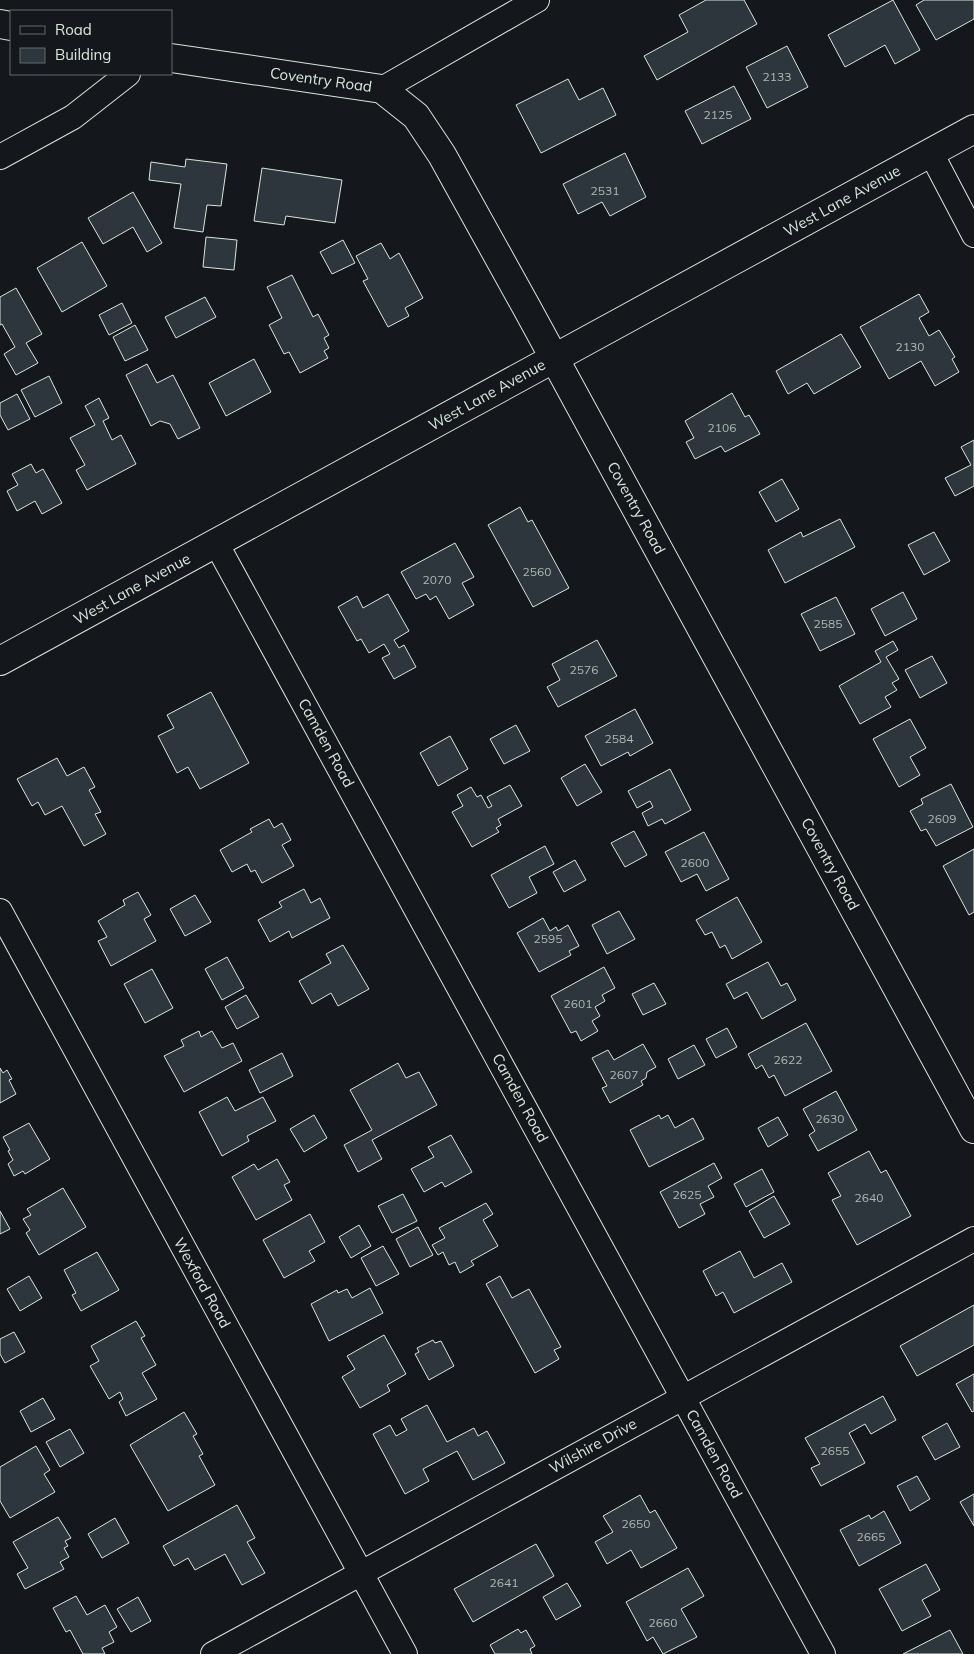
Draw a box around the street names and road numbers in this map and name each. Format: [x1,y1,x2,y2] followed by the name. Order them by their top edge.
[269,63,373,96] street label: Coventry Road
[780,161,904,241] street label: West Lane Avenue
[425,355,549,435] street label: West Lane Avenue
[603,458,670,557] street label: Coventry Road
[70,549,194,629] street label: West Lane Avenue
[294,695,359,791] street label: Camden Road
[797,814,864,913] street label: Coventry Road
[488,1050,553,1146] street label: Camden Road
[170,1234,235,1331] street label: Wexford Road
[682,1406,747,1502] street label: Camden Road
[546,1414,640,1477] street label: Wilshire Drive

